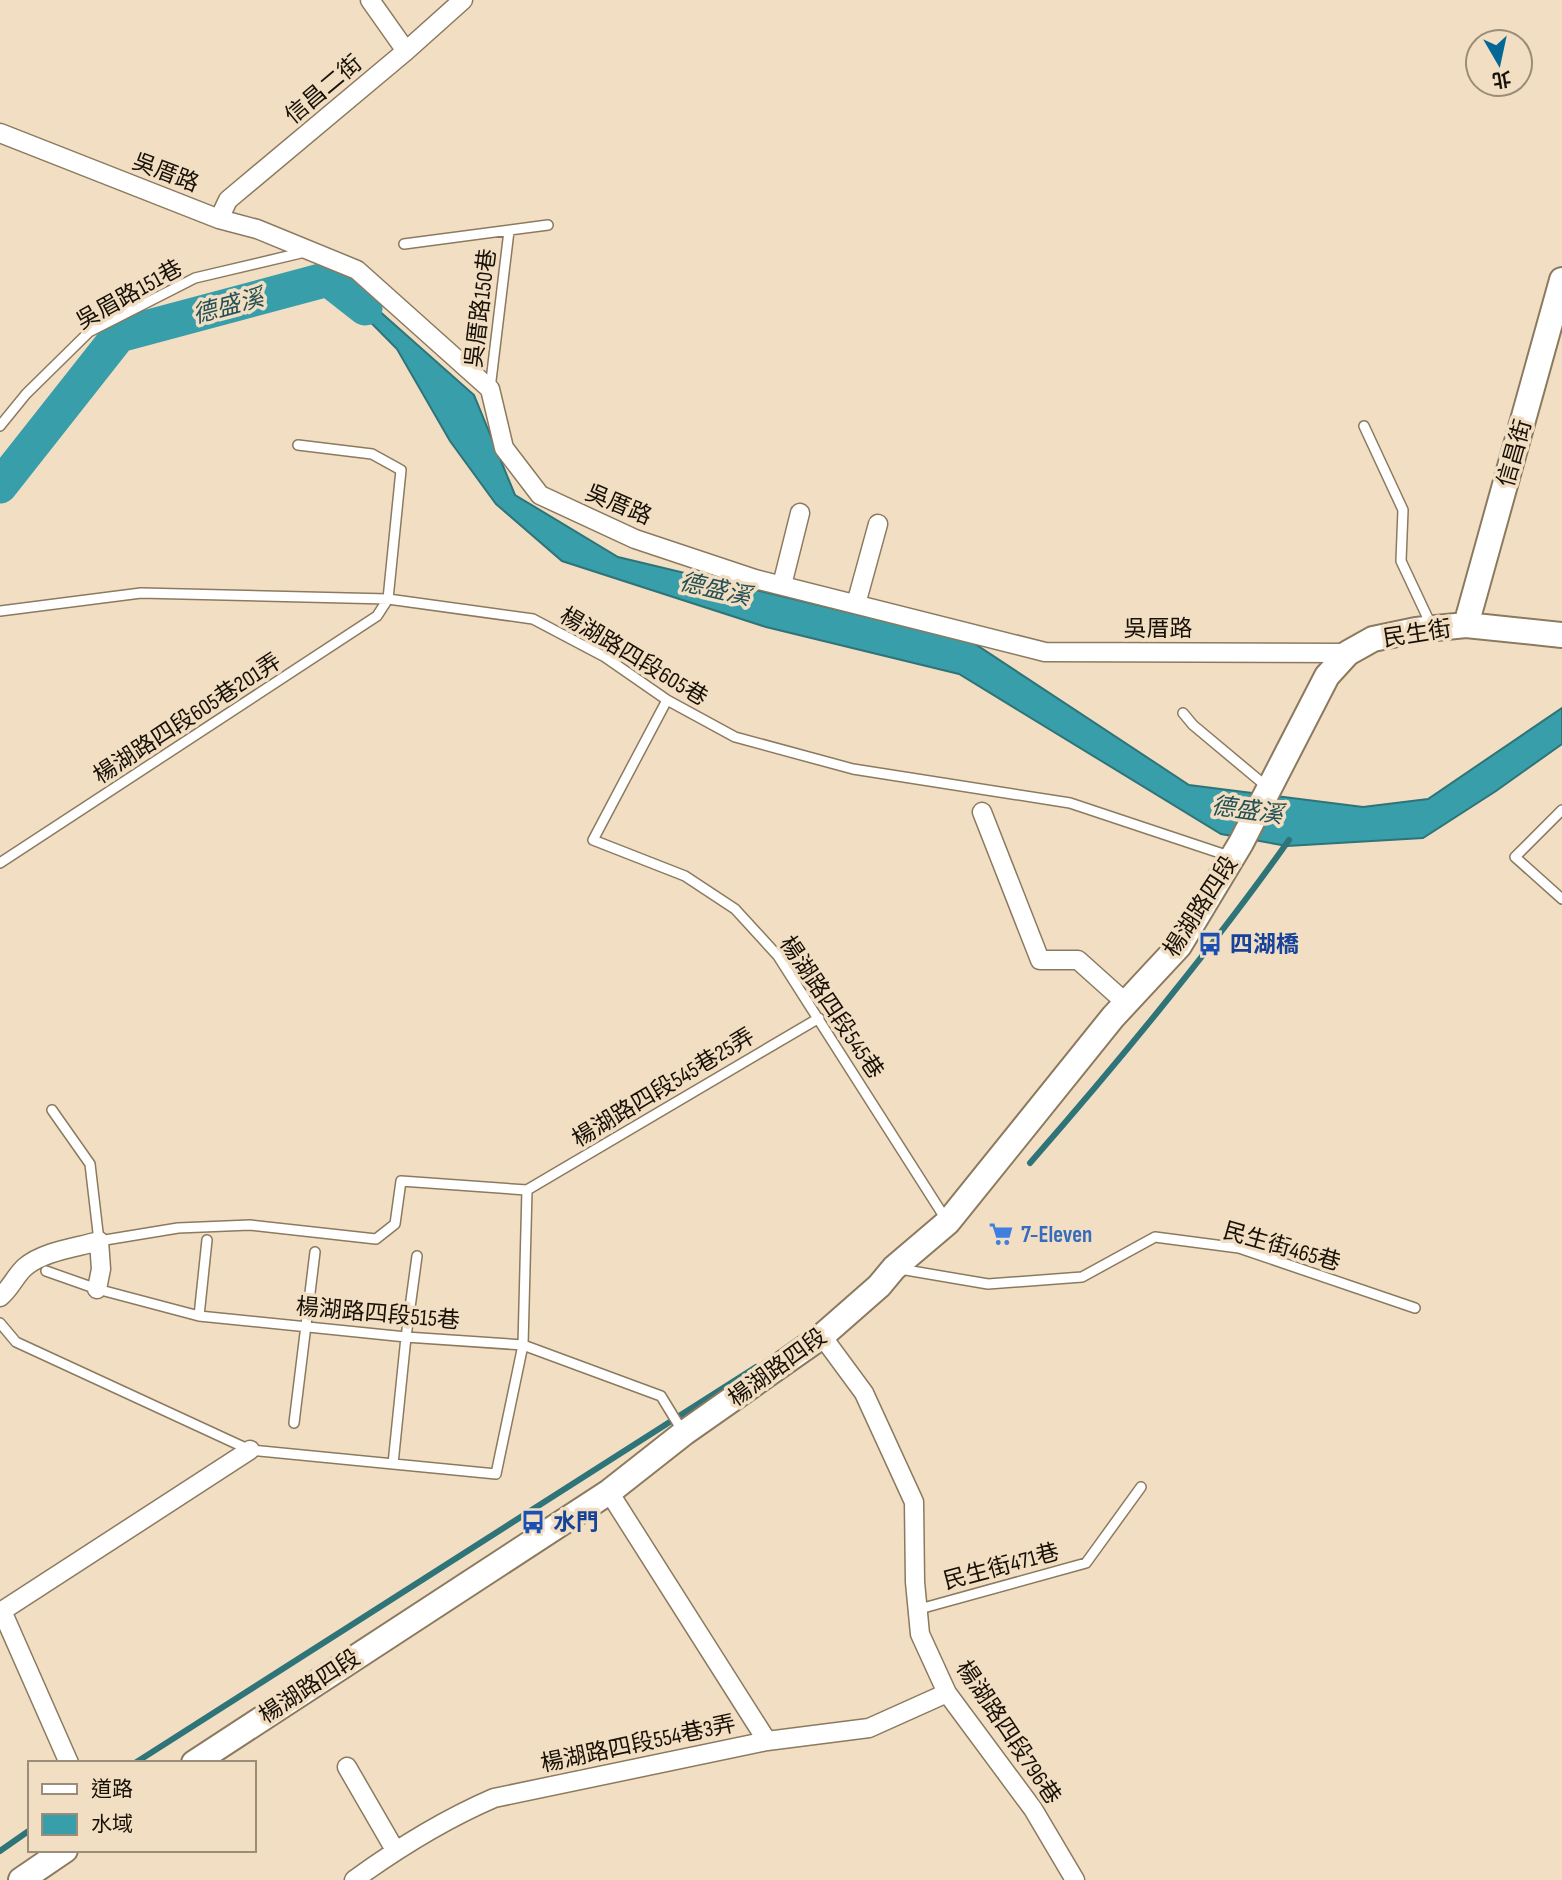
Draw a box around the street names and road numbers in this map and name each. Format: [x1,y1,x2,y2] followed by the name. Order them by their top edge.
[279,49,368,130] street label: 信昌二街
[128,147,203,198] street label: 吳厝路
[460,247,502,369] street label: 吳厝路150巷
[71,254,188,336] street label: 吳眉路151巷
[1492,416,1538,490] street label: 信昌街
[581,479,656,531] street label: 吳厝路
[554,602,713,712] street label: 楊湖路四段605巷
[1124,615,1193,643] street label: 吳厝路
[1381,615,1453,653] street label: 民生街
[88,648,287,790] street label: 楊湖路四段605巷201弄
[1158,851,1244,962] street label: 楊湖路四段
[773,931,889,1084] street label: 楊湖路四段545巷
[567,1022,760,1153] street label: 楊湖路四段545巷25弄
[1220,1217,1344,1277] street label: 民生街465巷
[295,1293,461,1335] street label: 楊湖路四段515巷
[723,1323,832,1413] street label: 楊湖路四段
[940,1538,1062,1596] street label: 民生街471巷
[254,1644,365,1730] street label: 楊湖路四段
[950,1655,1067,1810] street label: 楊湖路四段796巷
[538,1710,738,1778] street label: 楊湖路四段554巷3弄

